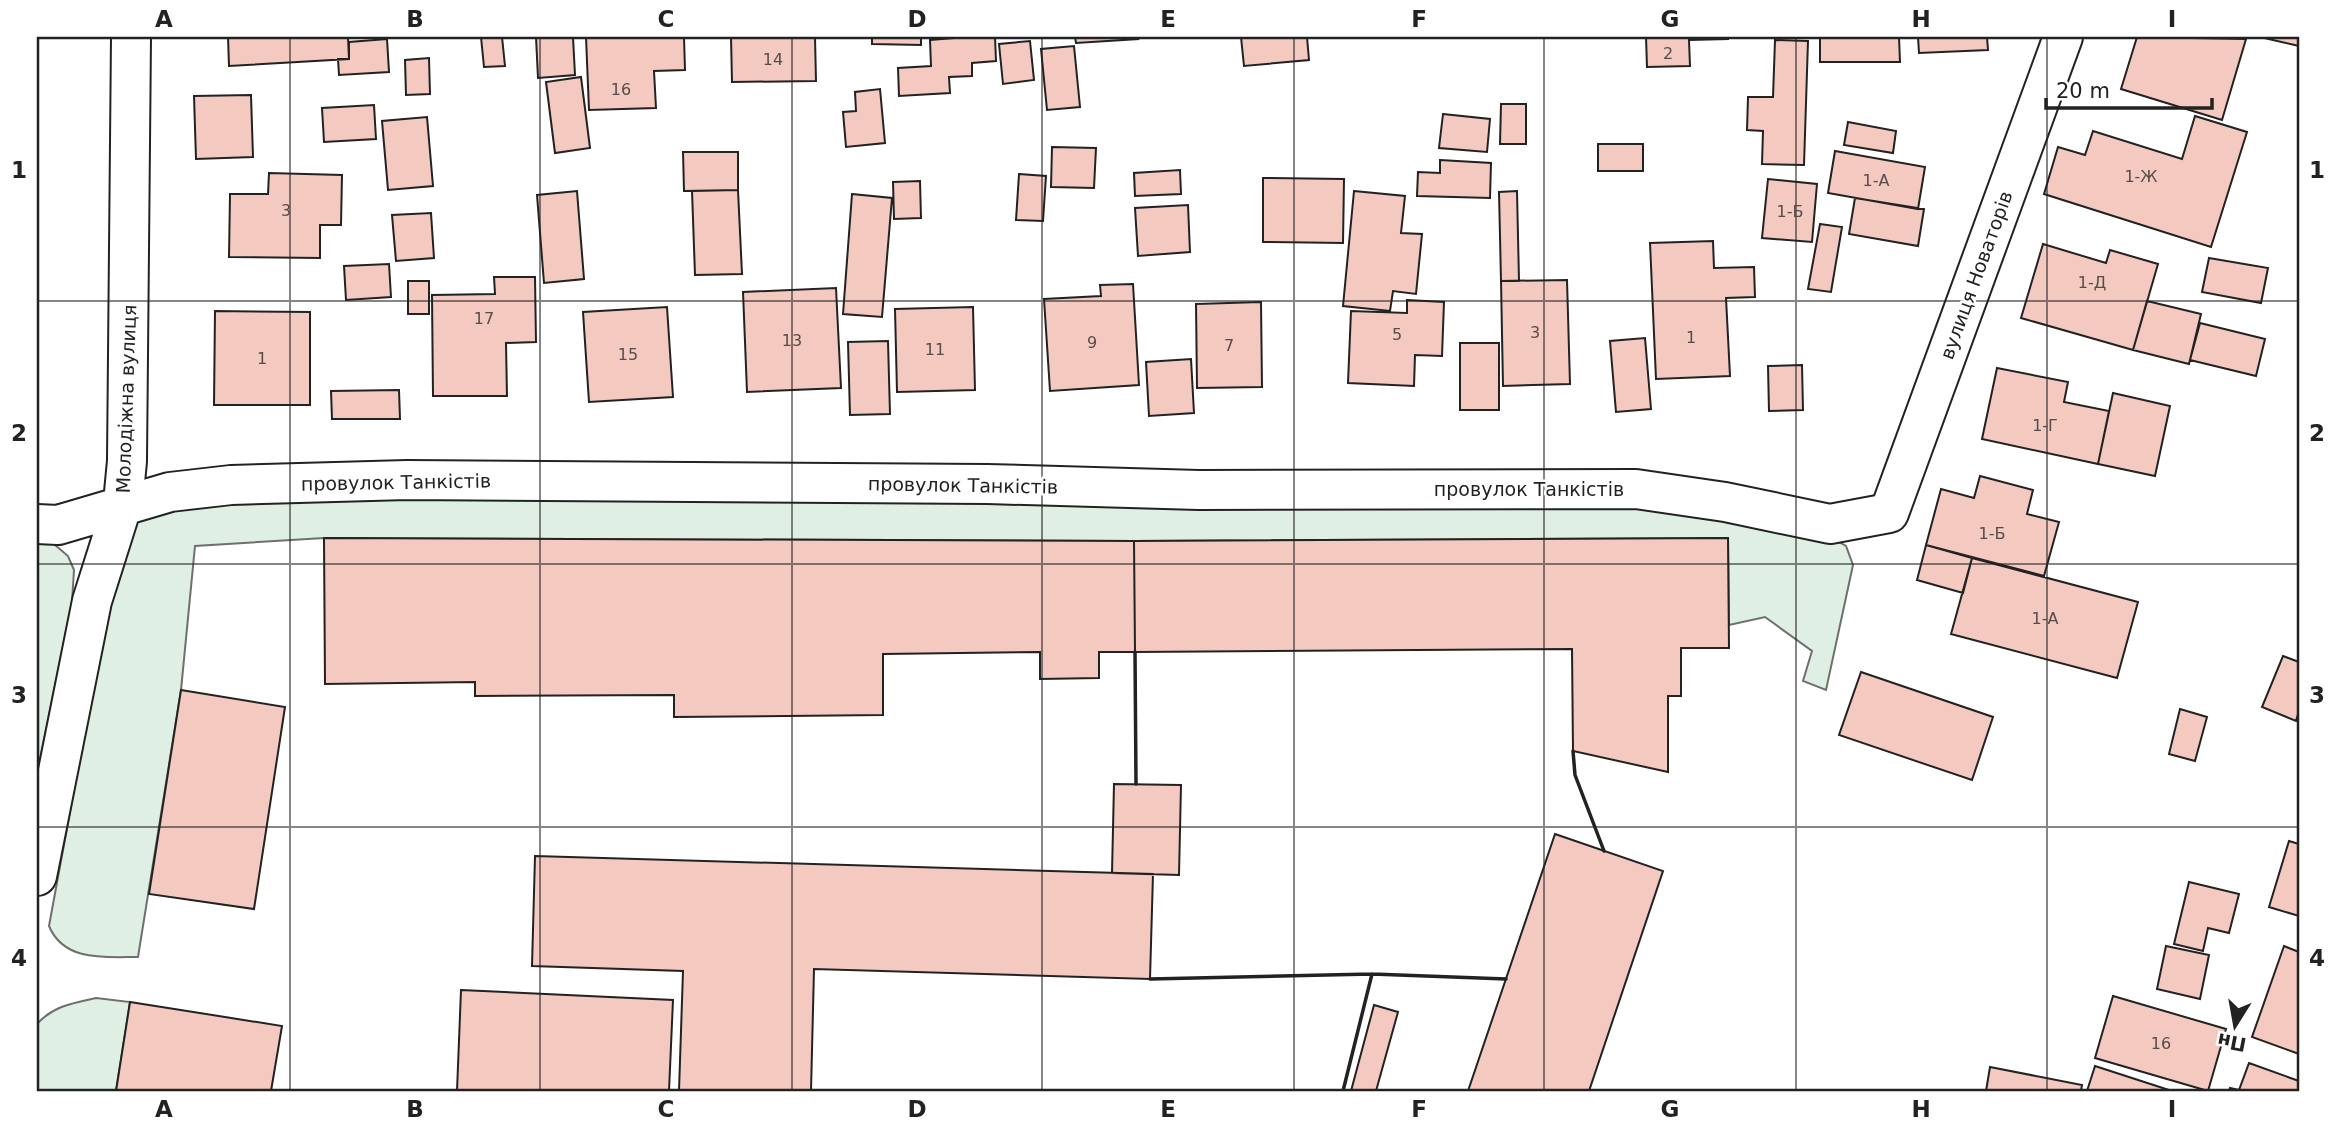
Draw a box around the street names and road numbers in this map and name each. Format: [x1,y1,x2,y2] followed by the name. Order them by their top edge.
[1935,188,2017,362] street label: вулиця Новаторів
[112,304,140,494] street label: Молодіжна вулиця
[301,469,491,495] street label: провулок Танкістів
[868,472,1058,498] street label: провулок Танкістів
[1434,478,1624,500] street label: провулок Танкістів

